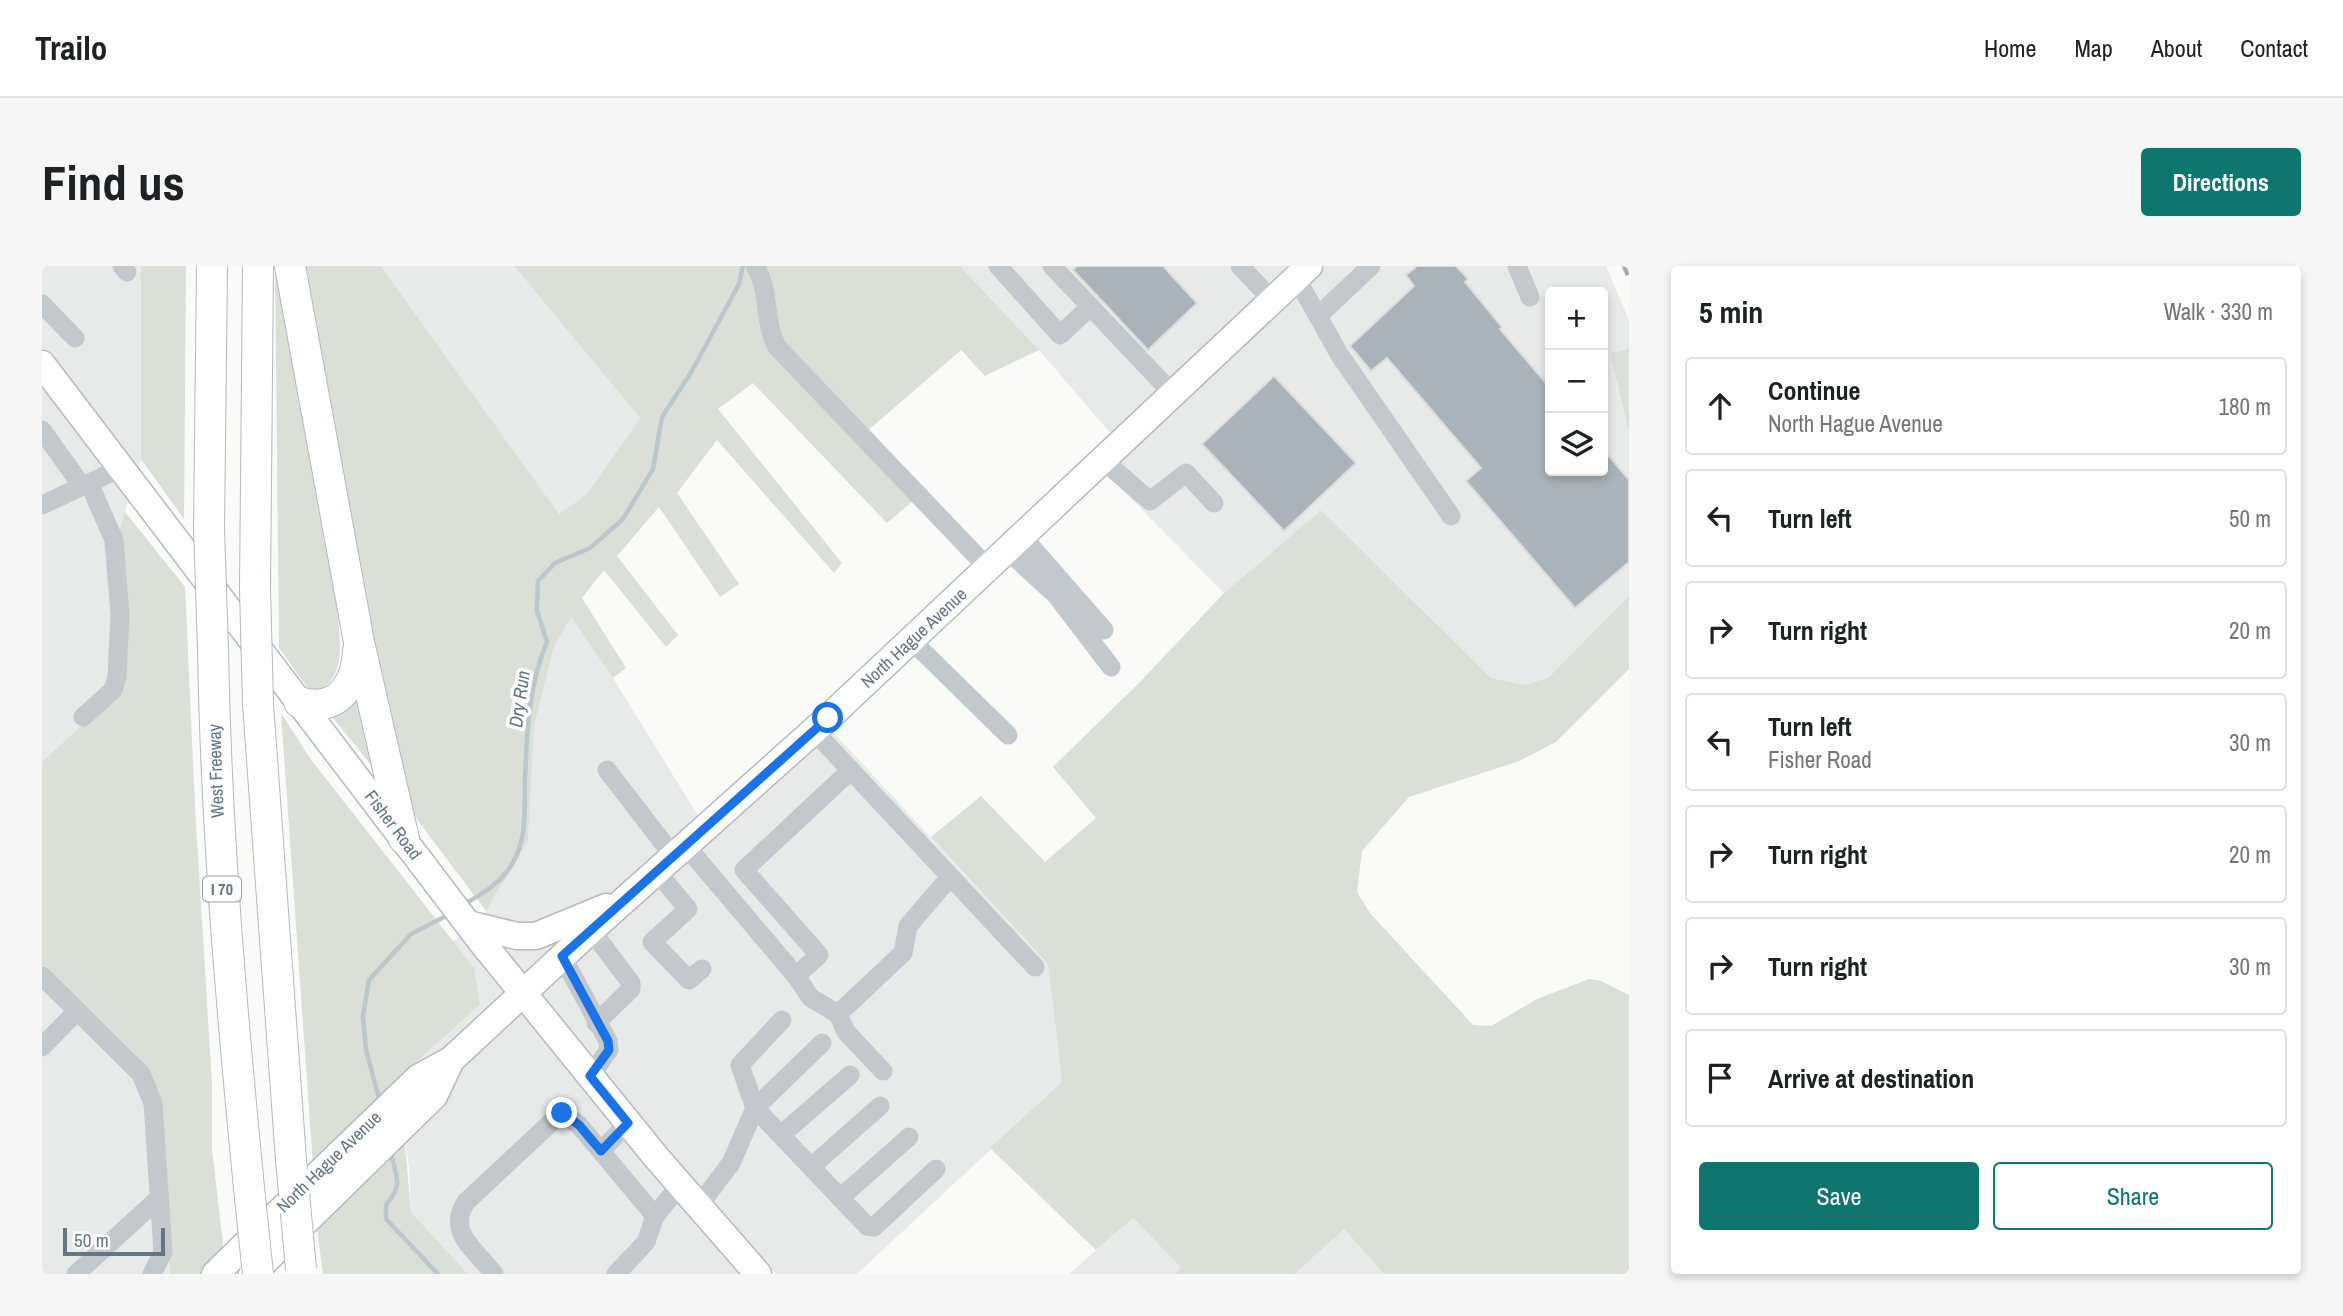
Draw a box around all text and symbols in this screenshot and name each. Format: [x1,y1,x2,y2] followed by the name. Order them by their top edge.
[35,26,107,70] text: Trailo
[1984,32,2036,64] text: Home
[2074,32,2113,64] text: Map
[2151,32,2202,64] text: About
[2240,32,2308,64] text: Contact
[2141,148,2301,216] button: Directions
[42,149,185,215] text: Find us
[1545,287,1608,476] map controls
[1545,287,1608,350] button: +
[1699,292,1763,332] text: 5 min
[2164,296,2273,327] text: Walk · 330 m
[1545,350,1608,413] button: −
[1768,373,1860,408] text: Continue
[1701,387,1739,425] icon: ahead
[2219,391,2271,422] text: 180 m
[1768,408,1943,439] text: North Hague Avenue
[1545,413,1608,476] button: layers
[1701,499,1739,537] icon: left
[1768,501,1852,536] text: Turn left
[2229,503,2271,534] text: 50 m
[855,582,972,693] street label: North Hague Avenue
[1701,611,1739,649] icon: right
[1768,613,1867,648] text: Turn right
[2229,615,2271,646] text: 20 m
[502,669,536,729] water label: Dry Run
[812,702,843,733] route start
[1768,709,1852,744] text: Turn left
[201,723,230,818] street label: West Freeway
[1701,723,1739,761] icon: left
[2229,727,2271,758] text: 30 m
[1768,744,1872,775] text: Fisher Road
[359,785,428,865] street label: Fisher Road
[1701,835,1739,873] icon: right
[1768,837,1867,872] text: Turn right
[2229,839,2271,870] text: 20 m
[203,876,241,902] road number: I 70
[1701,947,1739,985] icon: right
[1768,949,1867,984] text: Turn right
[2229,951,2271,982] text: 30 m
[1701,1059,1739,1097] icon: arrive
[1768,1061,1974,1096] text: Arrive at destination
[546,1097,577,1128] route end
[271,1105,387,1218] street label: North Hague Avenue
[1699,1162,1979,1230] button: Save
[1993,1162,2273,1230] button: Share
[63,1225,164,1257] scale bar
[74,1227,109,1253] text: 50 m

